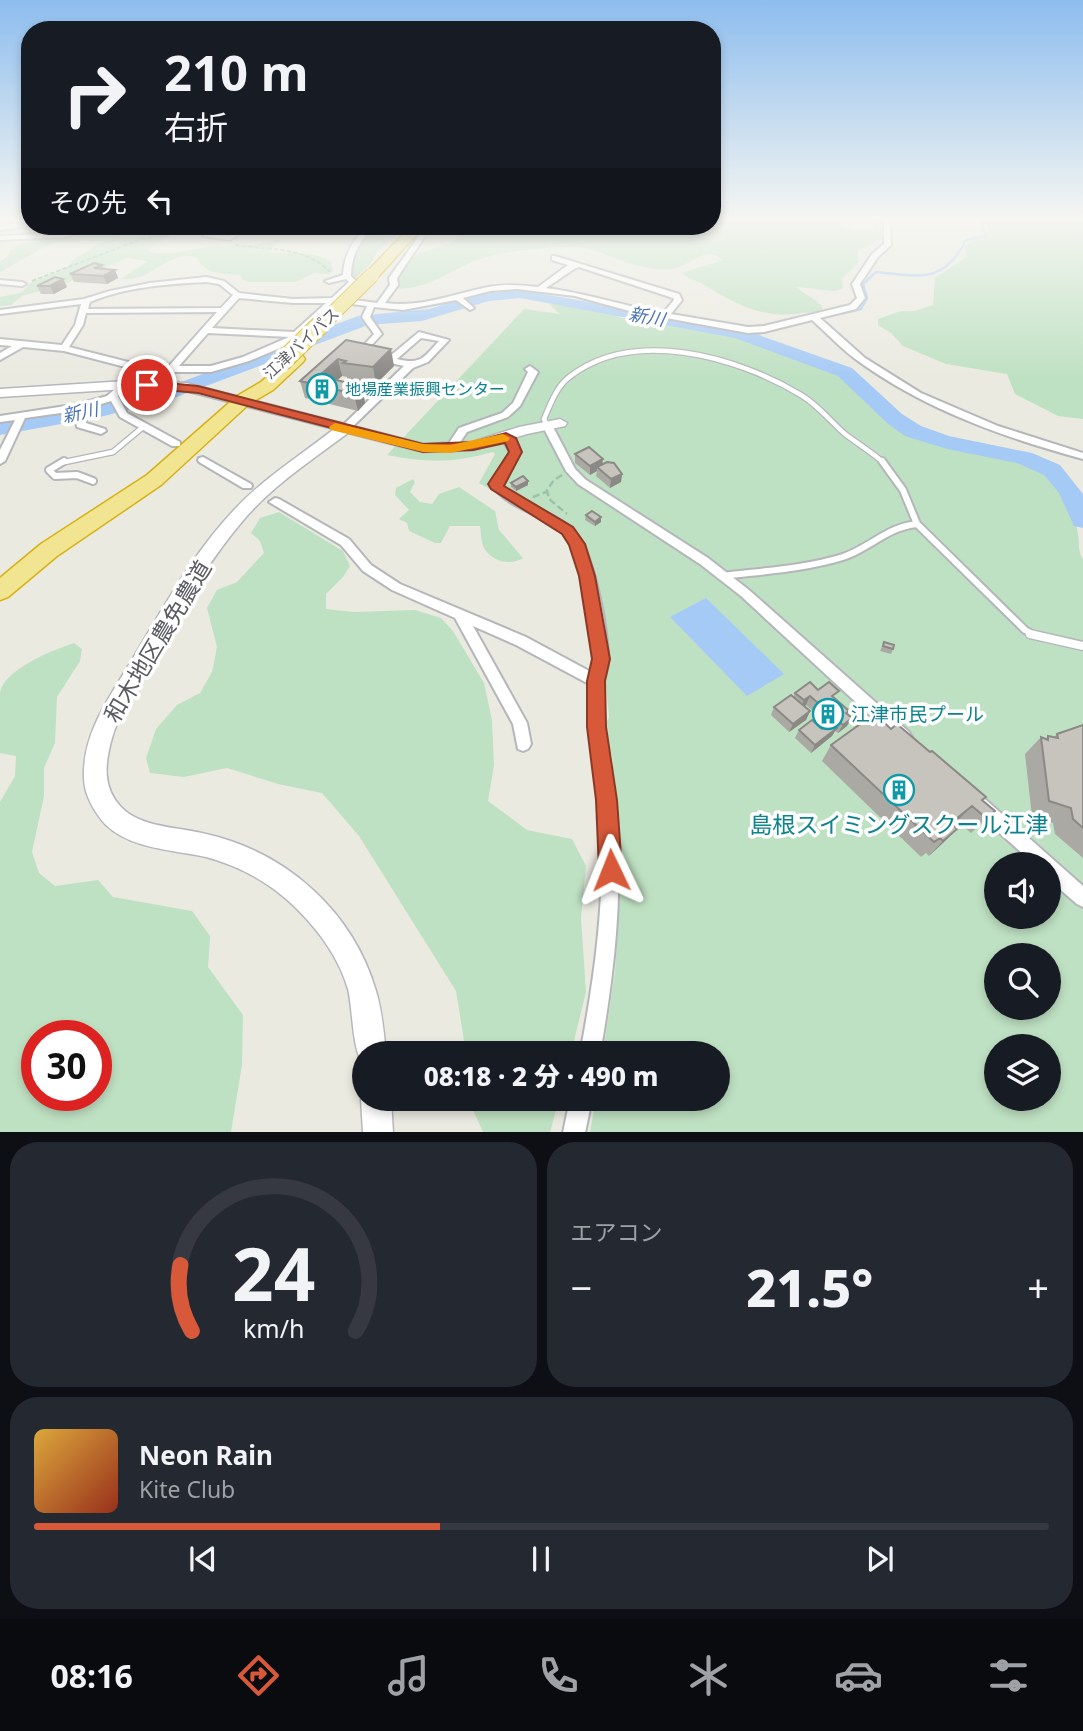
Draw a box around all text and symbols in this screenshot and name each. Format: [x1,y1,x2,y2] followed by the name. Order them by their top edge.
[164,39,309,105] text: 210 m
[49,49,140,140] icon: right
[164,105,228,148] text: 右折
[141,182,179,220] icon: left
[49,184,127,220] text: その先
[627,301,669,331] water label: 新川
[259,302,343,384] street label: 江津バイパス
[117,355,177,415] pin
[128,366,166,404] icon: arrive
[305,372,339,406] building icon: 地場産業振興センター
[345,378,505,400] place label: 地場産業振興センター
[60,396,102,427] water label: 新川
[96,554,218,728] street label: 和木地区農免農道
[811,697,845,731] building icon: 江津市民プール
[851,701,984,727] place label: 江津市民プール
[882,773,916,807] building icon: 島根スイミングスクール江津
[750,808,1049,840] place label: 島根スイミングスクール江津
[574,833,648,907] position arrow
[984,852,1061,1111] map controls
[984,852,1061,929] button: sound
[984,943,1061,1020] button: search
[21,1020,112,1111] speed limit sign: 30
[984,1034,1061,1111] button: layers
[424,1058,658,1094] text: 08:18 · 2 分 · 490 m
[571,1216,663,1248] text: エアコン
[232,1223,315,1322] text: 24
[746,1251,873,1322] text: 21.5°
[571,1261,592,1313] text: −
[1027,1261,1049,1313] text: +
[242,1310,304,1344] text: km/h
[139,1437,273,1473] text: Neon Rain
[139,1473,235,1505] text: Kite Club
[184,1540,222,1578] icon: previous
[522,1540,560,1578] icon: pause
[861,1540,899,1578] icon: next
[234,1651,283,1700] icon: directions
[384,1651,433,1700] icon: music
[534,1651,583,1700] icon: phone
[684,1651,733,1700] icon: climate
[834,1651,883,1700] icon: car
[984,1651,1033,1700] icon: filters
[50,1654,133,1697] text: 08:16

